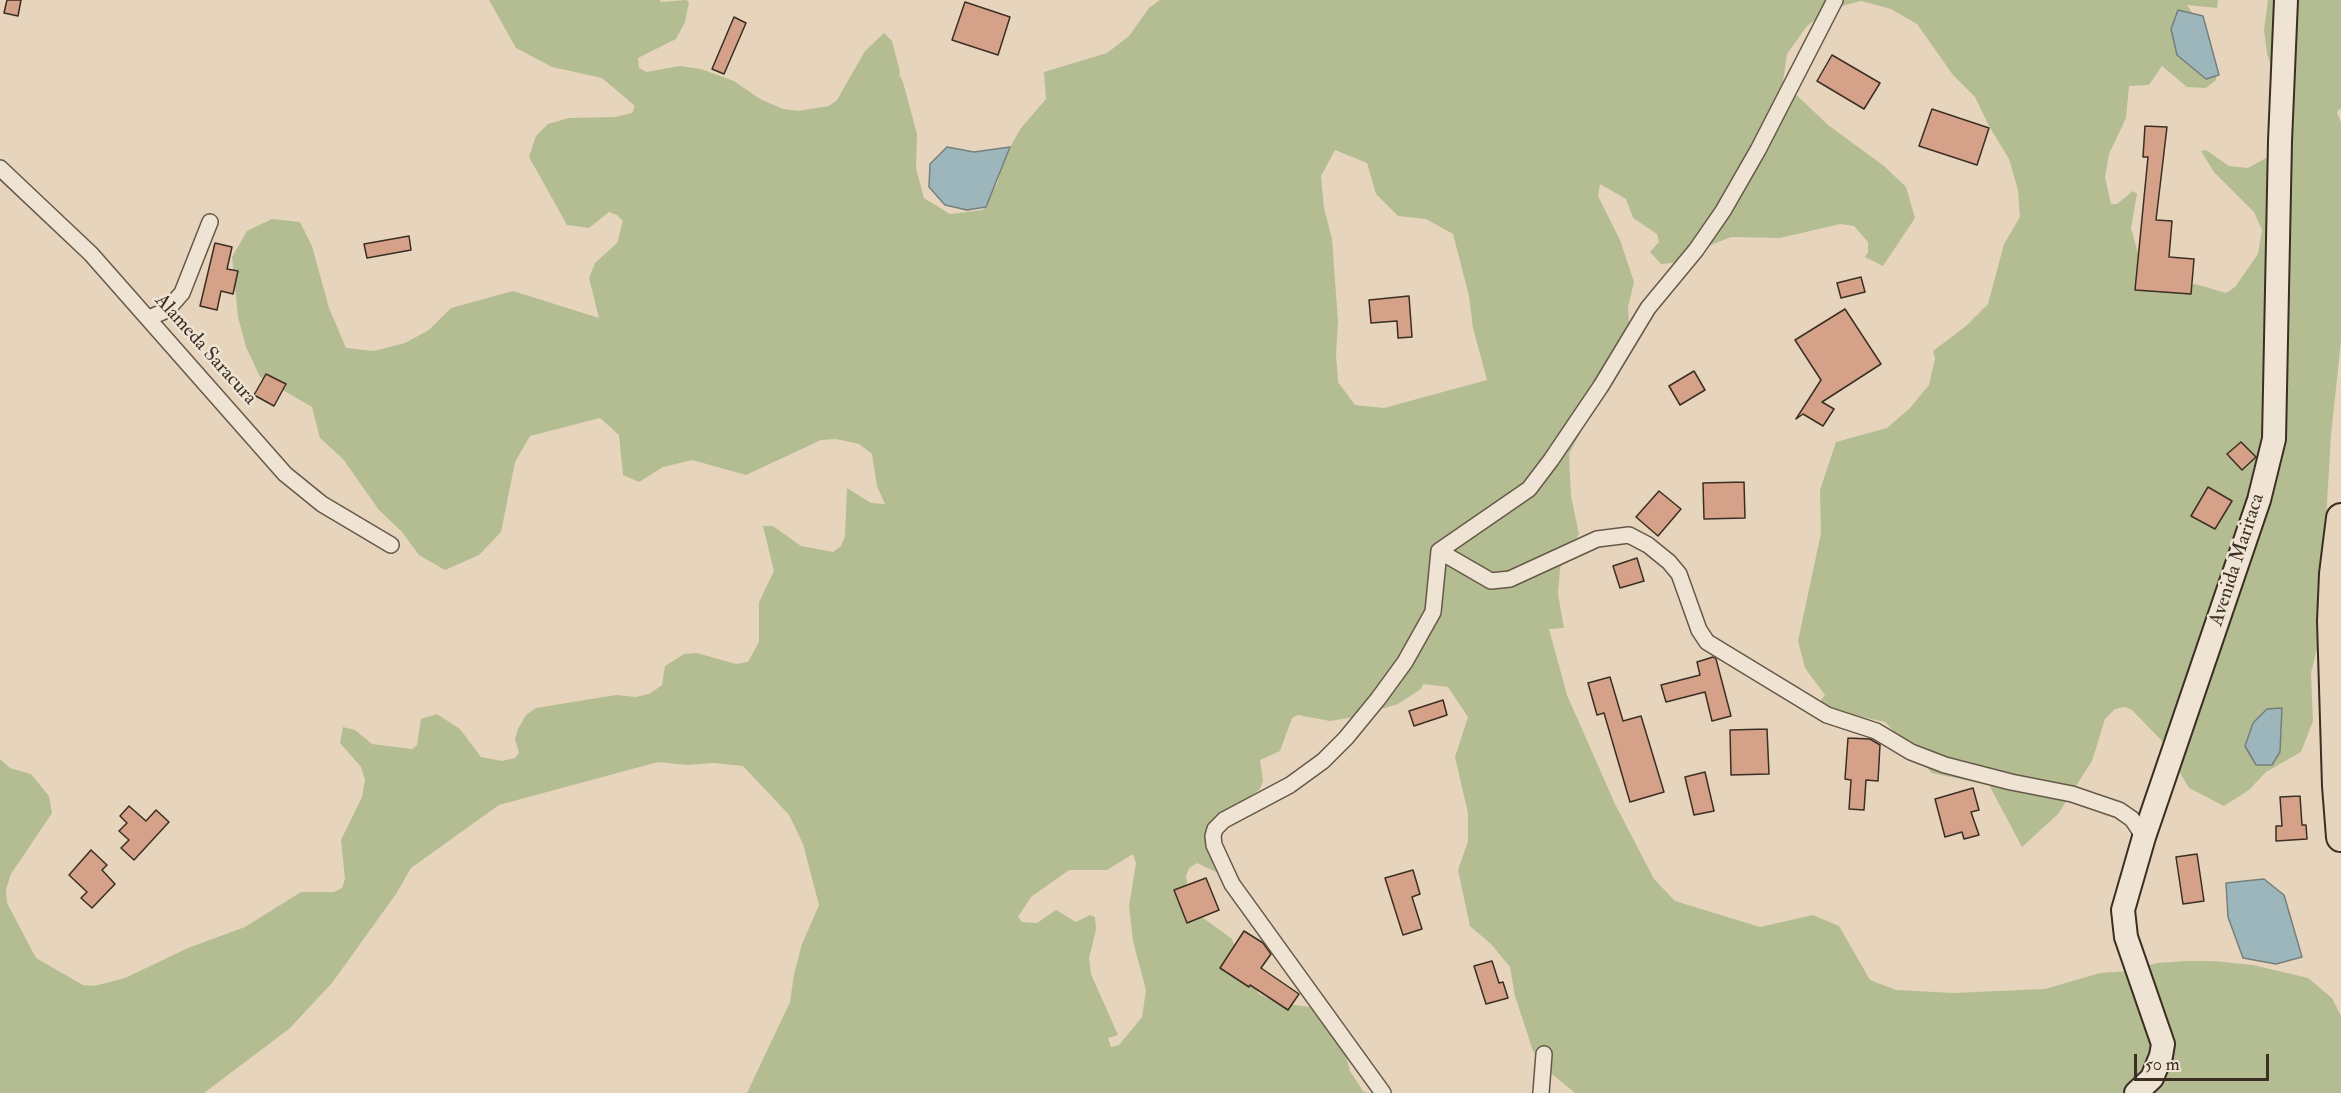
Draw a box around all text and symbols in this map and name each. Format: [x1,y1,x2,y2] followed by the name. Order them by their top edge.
[149,289,261,411] street label: Alameda Saracura
[2205,491,2271,629] street label: Avenida Maritaca
[2137,1042,2272,1080] scale bar
[2145,1053,2180,1076] text: 50 m

